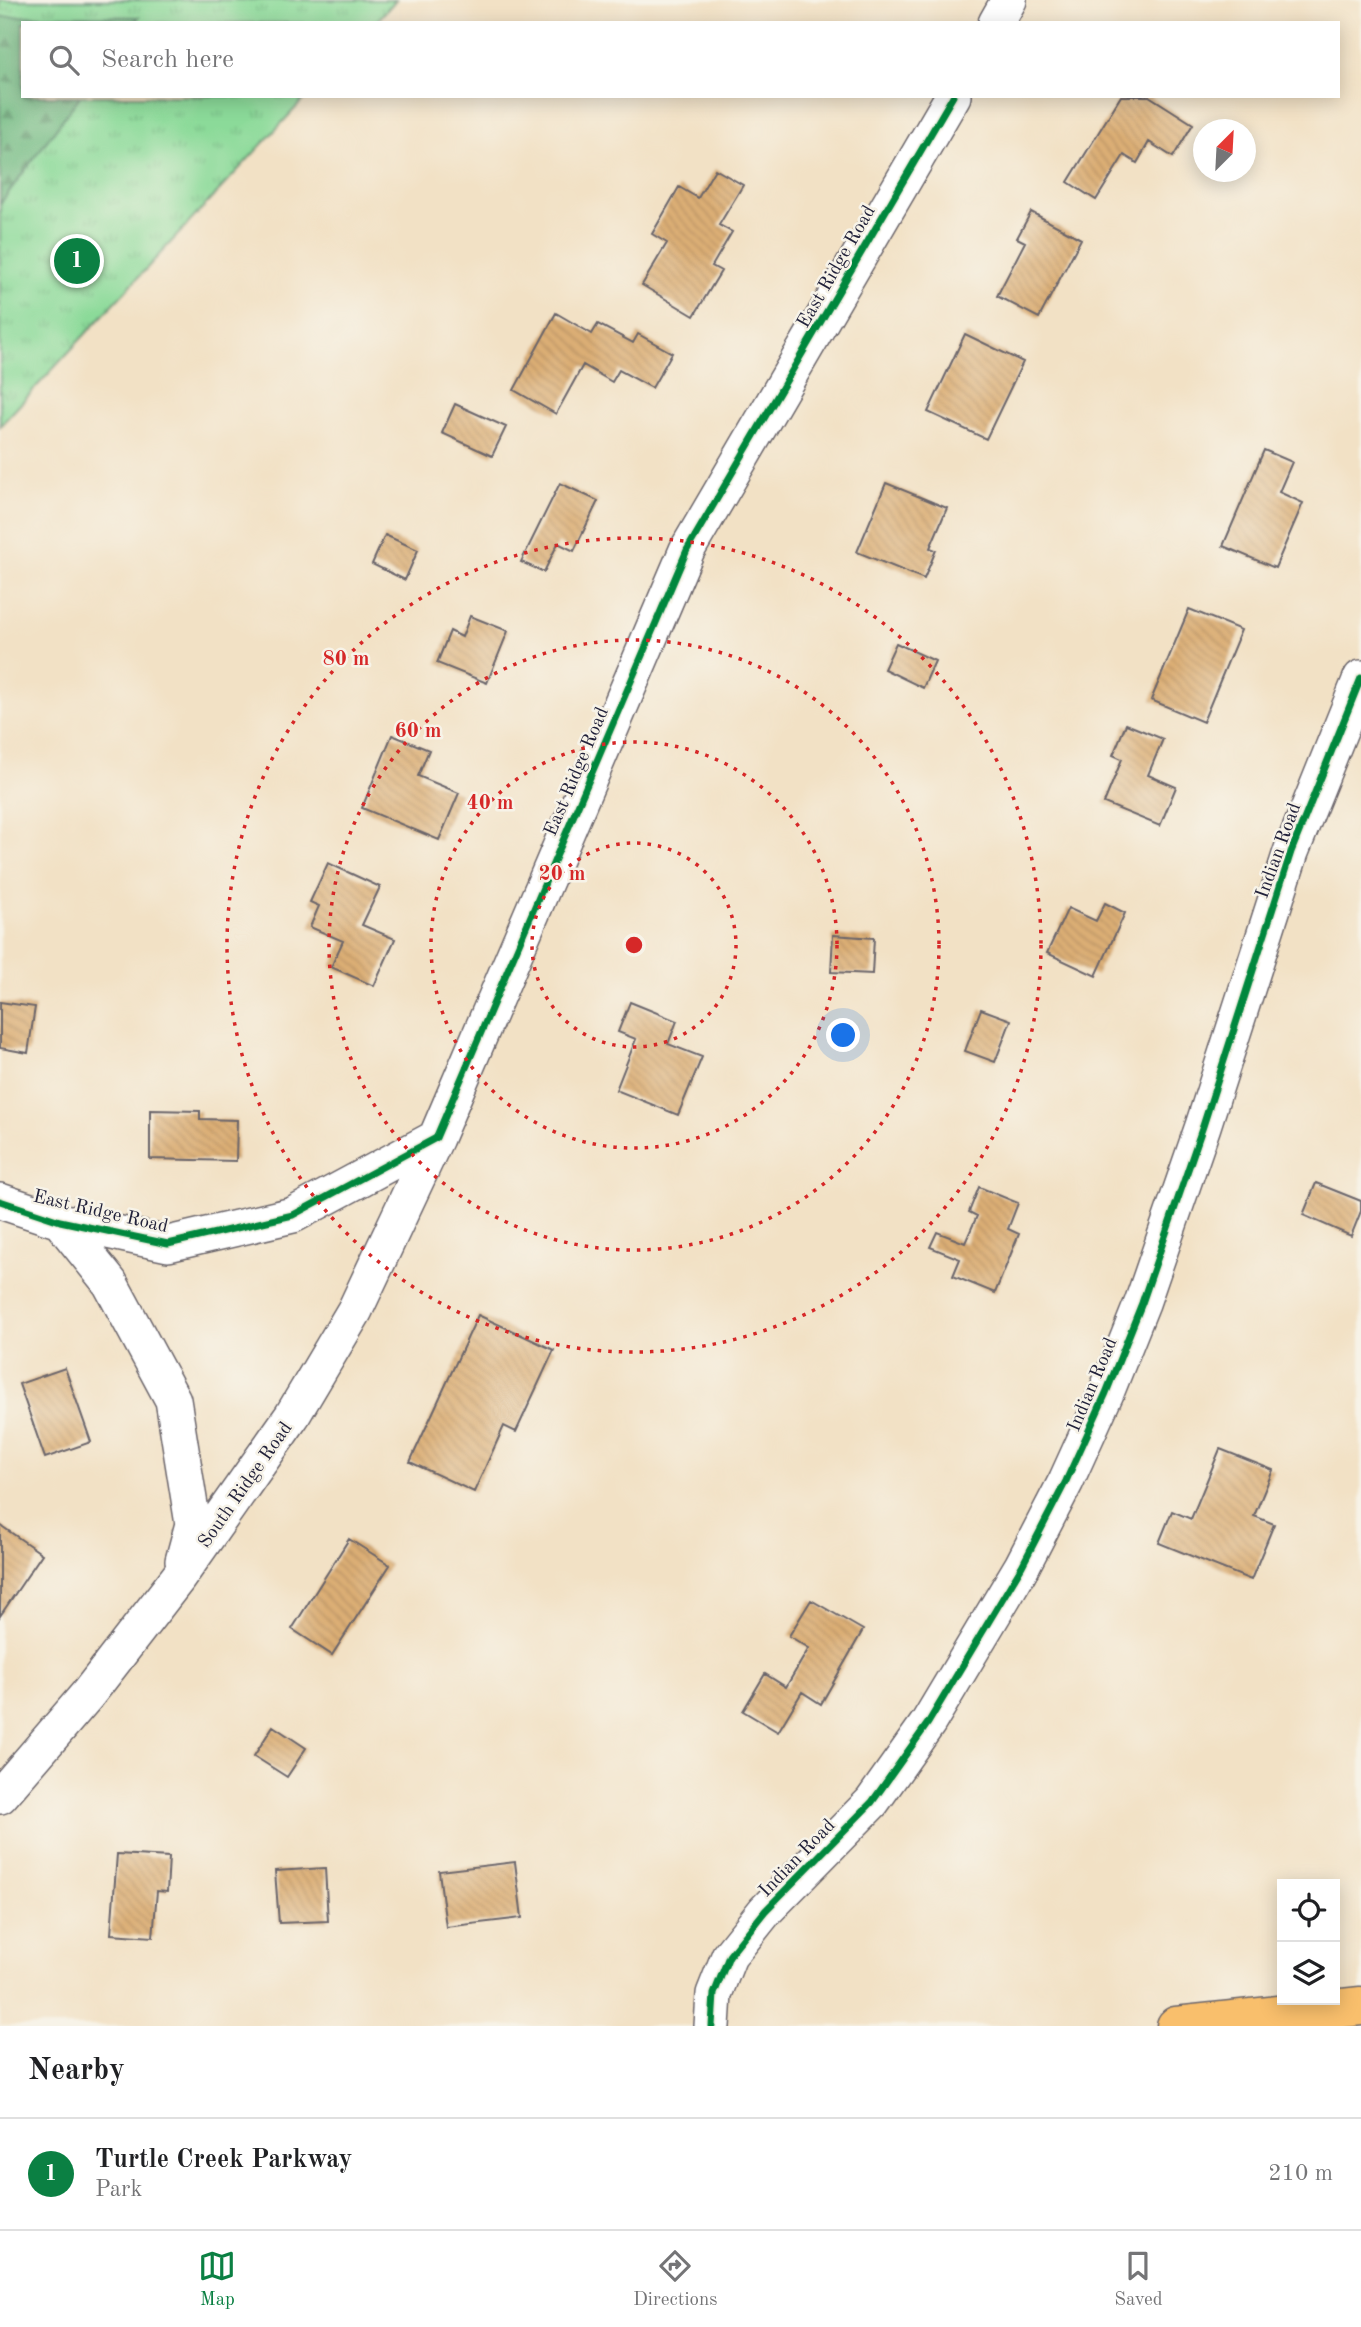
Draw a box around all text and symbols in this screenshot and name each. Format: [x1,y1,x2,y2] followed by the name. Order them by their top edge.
[21,21,1340,98] search box
[45,41,83,79] icon: search
[101,47,234,73] text: Search here
[1193,119,1256,182] north arrow
[794,203,880,332] street label: East Ridge Road
[54,235,100,287] pin: 1
[322,649,370,670] text: 80 m
[542,705,613,839] street label: East Ridge Road
[394,721,442,742] text: 60 m
[466,793,514,814] text: 40 m
[1253,801,1305,901] street label: Indian Road
[538,864,586,885] text: 20 m
[622,933,646,957] centre of rings
[826,1018,860,1052] your location
[31,1188,170,1237] street label: East Ridge Road
[1065,1335,1122,1435] street label: Indian Road
[196,1419,297,1552] street label: South Ridge Road
[756,1816,839,1901] street label: Indian Road
[1277,1879,1340,2005] map controls
[1277,1879,1340,1942] button: locate
[1277,1942,1340,2005] button: layers
[28,2056,125,2086] text: Nearby
[95,2147,352,2173] text: Turtle Creek Parkway
[44,2162,58,2185] text: 1
[1268,2162,1333,2185] text: 210 m
[95,2178,142,2201] text: Park
[198,2247,236,2312] tab: Map
[633,2247,718,2312] tab: Directions
[1114,2247,1163,2312] tab: Saved

